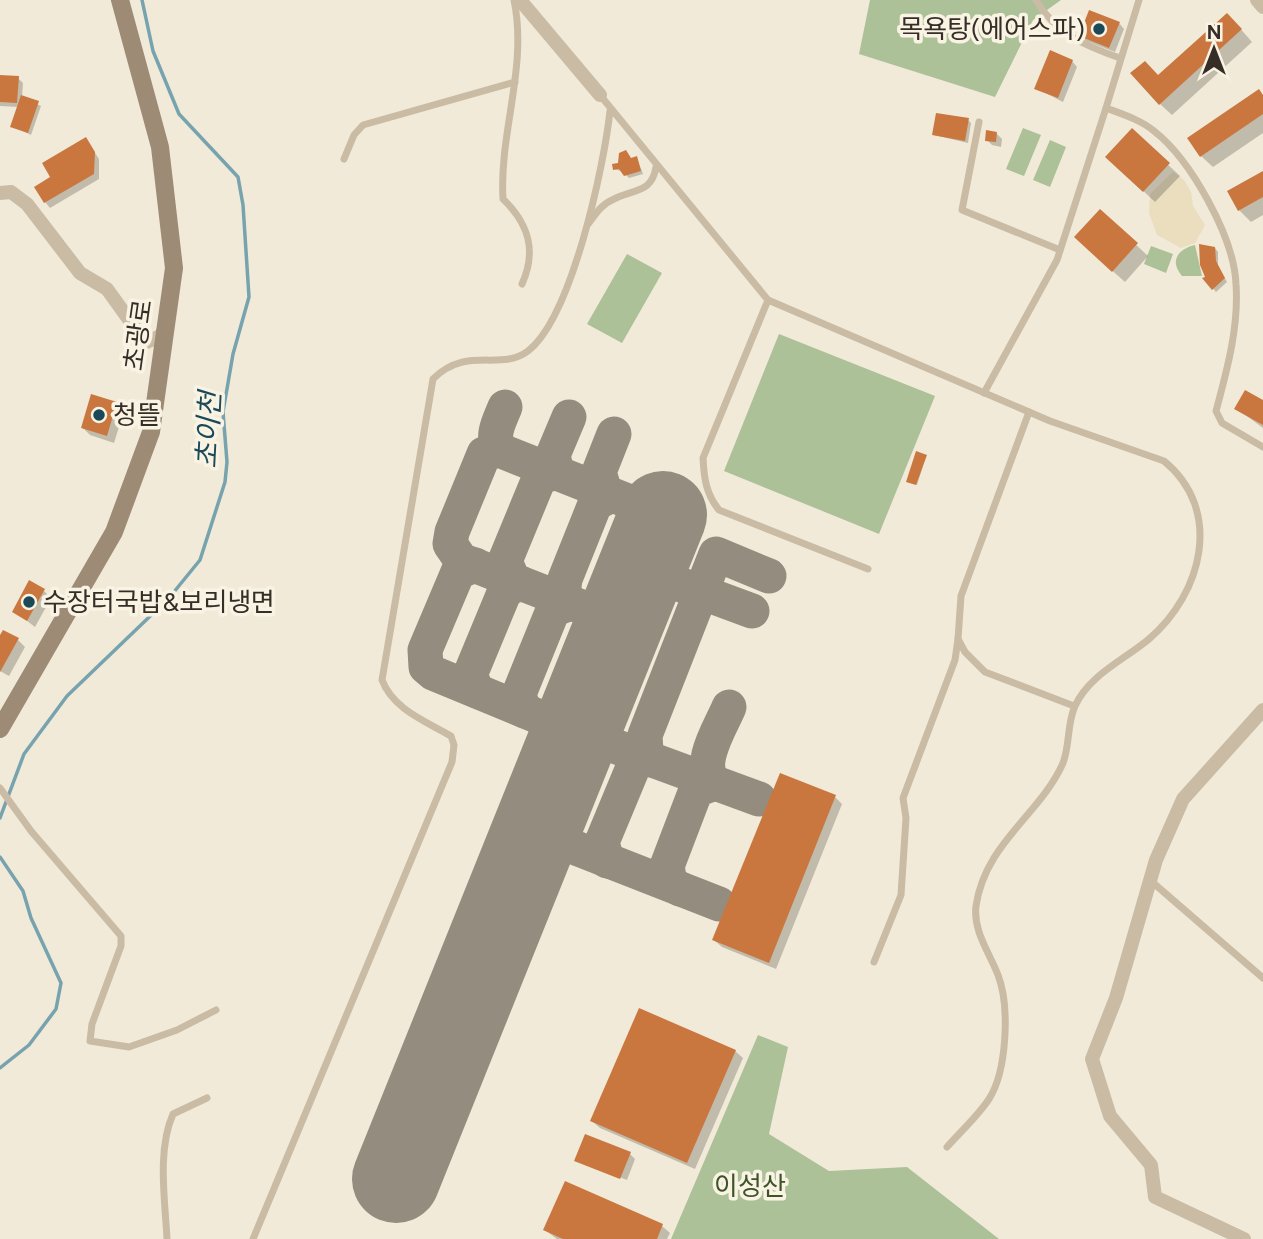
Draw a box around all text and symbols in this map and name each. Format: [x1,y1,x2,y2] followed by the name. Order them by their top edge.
[899,13,1085,45] place label: 목욕탕(에어스파)
[1179,14,1249,84] north arrow
[1091,21,1107,37] marker: 목욕탕(에어스파)
[1207,21,1221,44] text: N
[117,297,159,373] street label: 초광로
[189,387,227,469] water label: 초이천
[113,399,161,431] place label: 청뜰
[91,407,107,423] marker: 청뜰
[43,586,275,618] place label: 수장터국밥&보리냉면
[21,594,37,610] marker: 수장터국밥&보리냉면
[714,1170,786,1202] park label: 이성산

